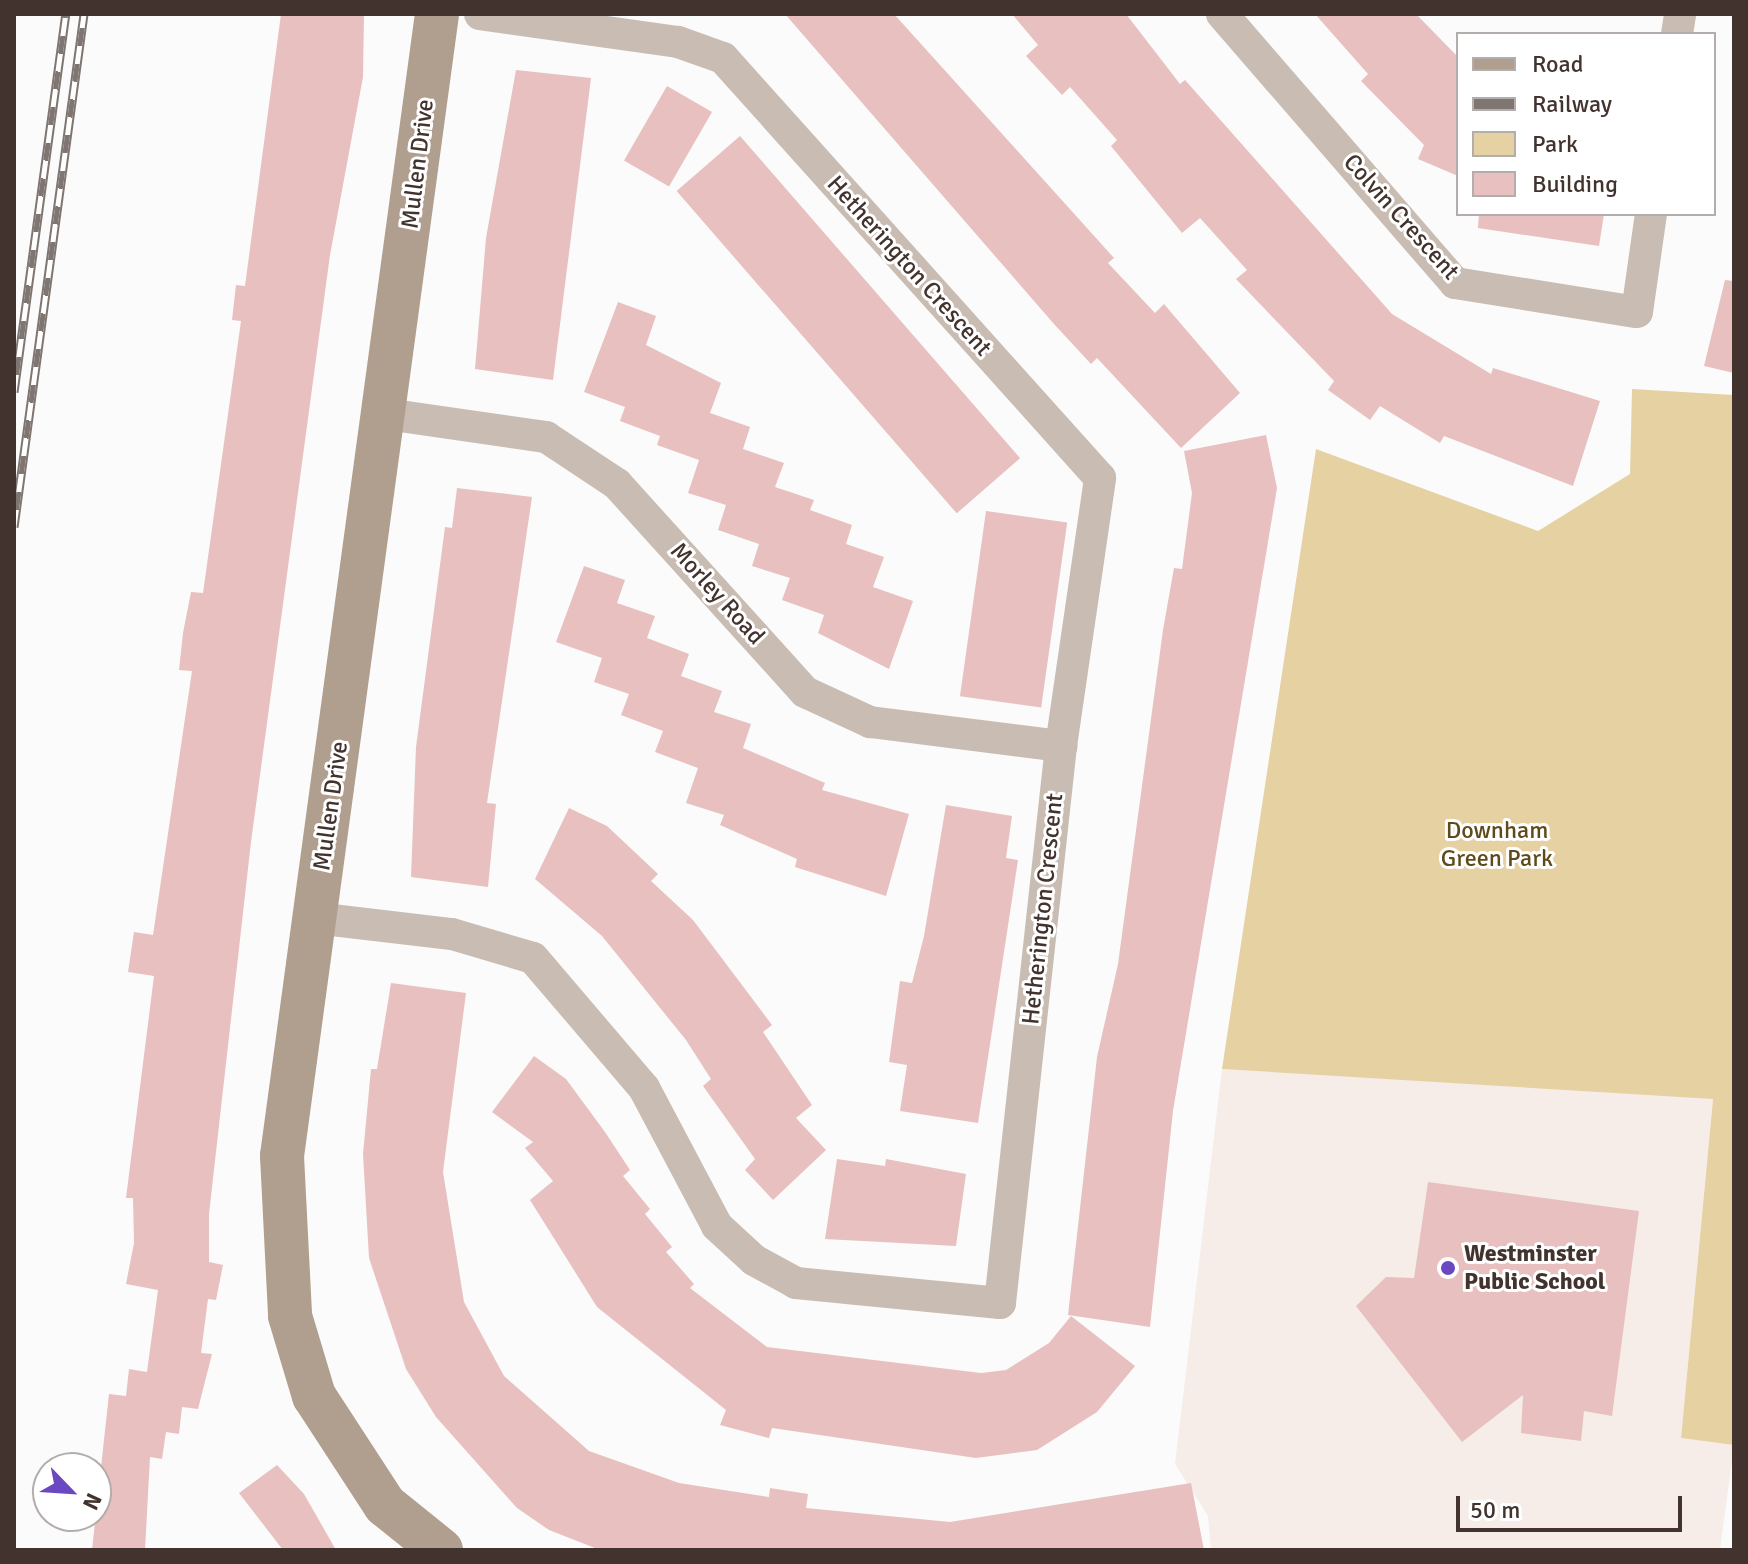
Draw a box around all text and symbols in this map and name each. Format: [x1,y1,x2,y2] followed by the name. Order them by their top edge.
[1456,32,1716,216] legend
[1532,49,1583,79] text: Road
[1532,89,1612,119] text: Railway
[396,98,440,230] street label: Mullen Drive
[1532,129,1578,159] text: Park
[1337,148,1465,286] street label: Colvin Crescent
[1532,169,1618,199] text: Building
[821,170,997,362] street label: Hetherington Crescent
[664,537,770,651] street label: Morley Road
[308,740,354,872] street label: Mullen Drive
[1017,792,1069,1026] street label: Hetherington Crescent
[1441,817,1553,873] park label: Downham Green Park
[1464,1240,1605,1296] place label: Westminster Public School
[1439,1259,1457,1277] marker: Westminster Public School
[32,1452,112,1532] north arrow
[1460,1480,1686,1530] scale bar
[77,1489,108,1514] text: N
[1470,1495,1520,1525] text: 50 m

